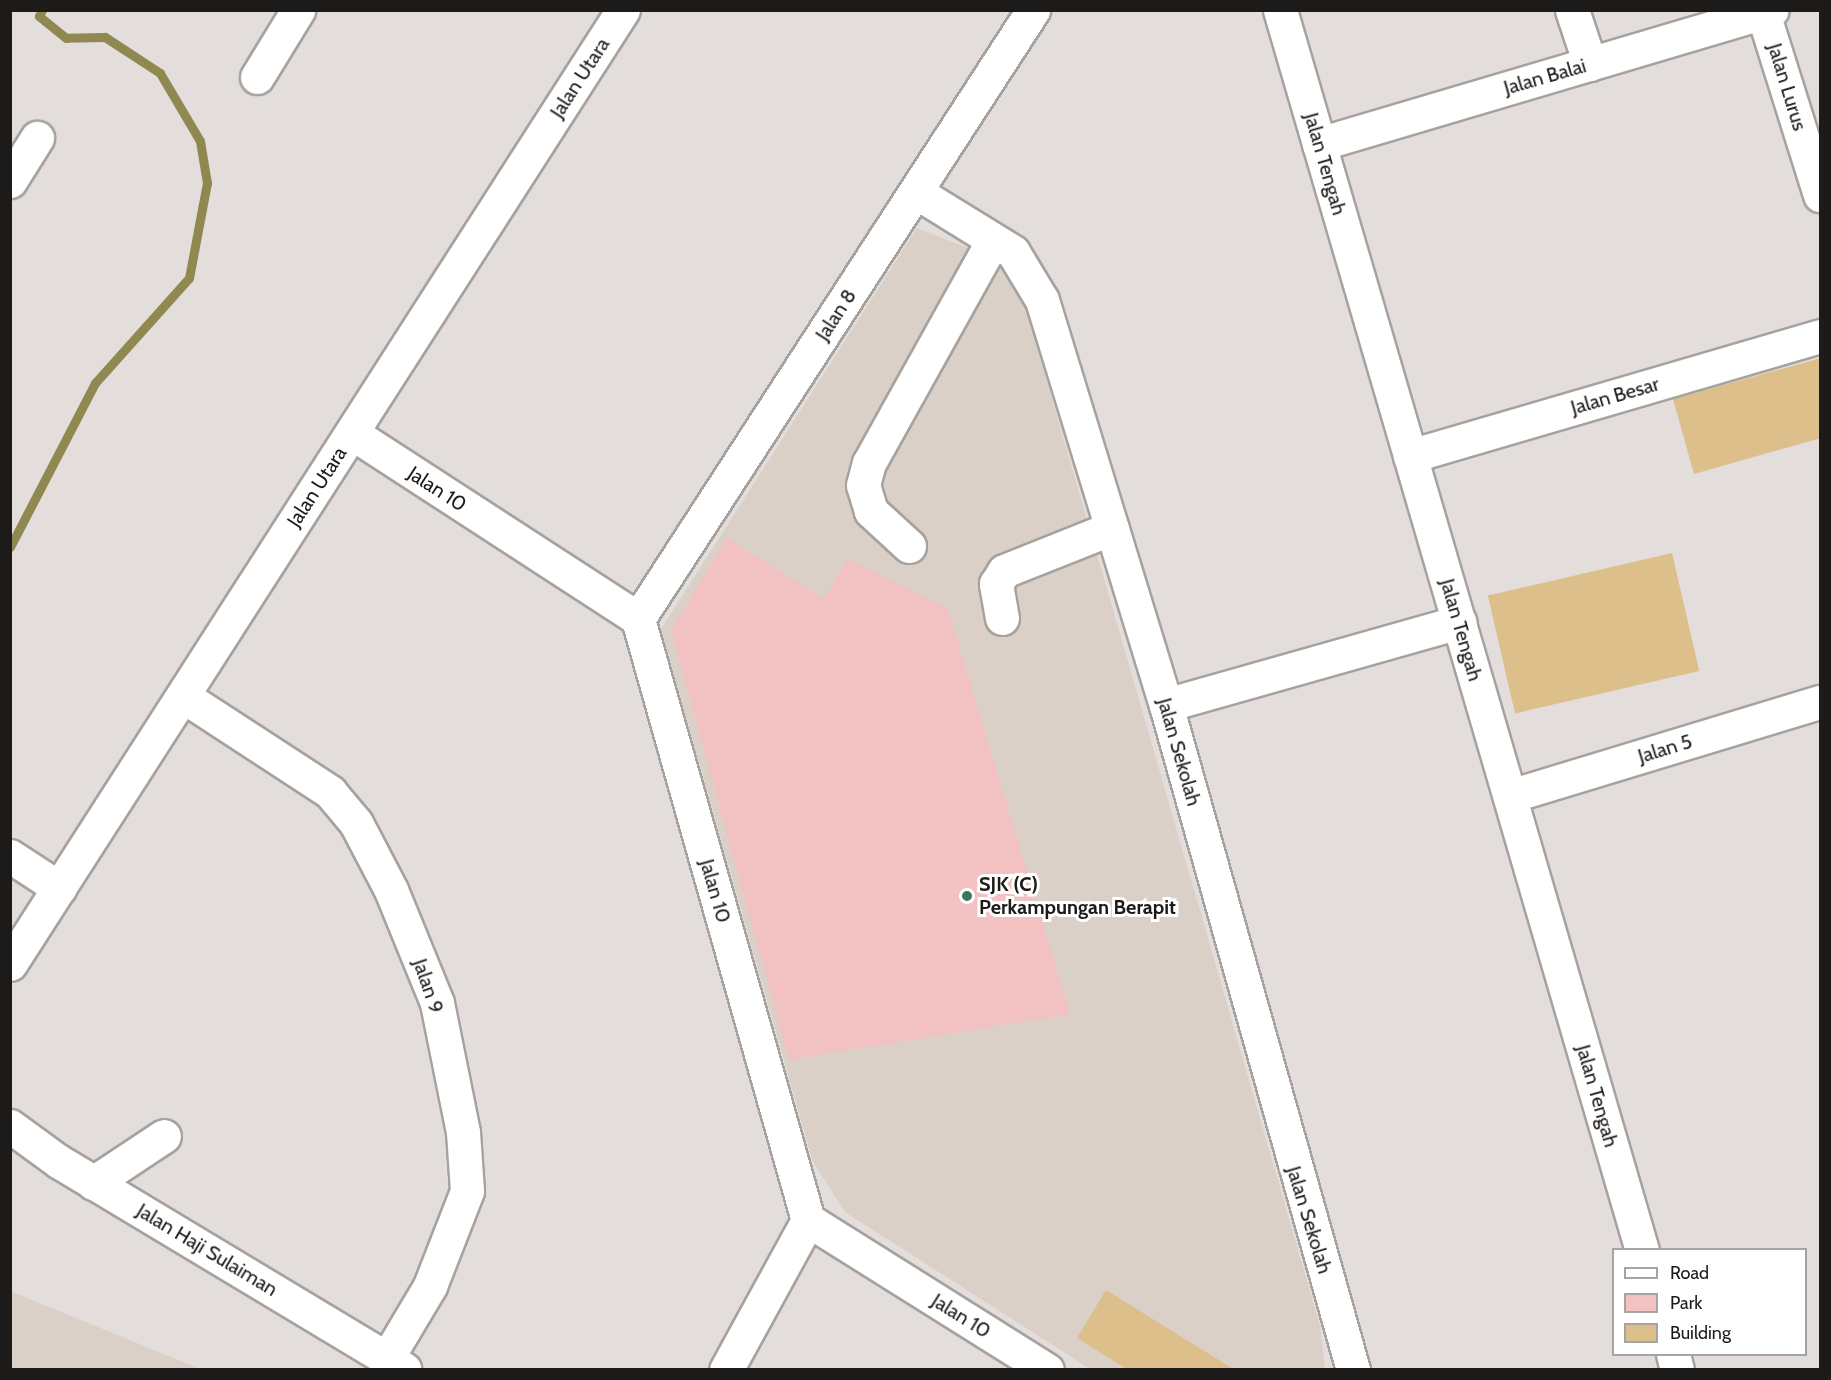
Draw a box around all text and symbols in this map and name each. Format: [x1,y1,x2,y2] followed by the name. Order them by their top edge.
[545,33,615,123] street label: Jalan Utara
[1762,40,1812,134] street label: Jalan Lurus
[1501,54,1589,100] street label: Jalan Balai
[1299,110,1351,218] street label: Jalan Tengah
[811,285,861,345] street label: Jalan 8
[1568,372,1662,420] street label: Jalan Besar
[282,442,352,532] street label: Jalan Utara
[403,461,471,517] street label: Jalan 10
[1435,576,1487,684] street label: Jalan Tengah
[1152,695,1206,809] street label: Jalan Sekolah
[1635,729,1695,769] street label: Jalan 5
[695,856,735,926] street label: Jalan 10
[979,873,1176,920] place label: SJK (C) Perkampungan Berapit
[960,889,974,903] marker: SJK (C) Perkampungan Berapit
[408,956,448,1016] street label: Jalan 9
[1571,1042,1623,1150] street label: Jalan Tengah
[1281,1163,1337,1277] street label: Jalan Sekolah
[132,1199,282,1301] street label: Jalan Haji Sulaiman
[1612,1248,1807,1356] legend
[1670,1262,1709,1284] text: Road
[927,1289,995,1343] street label: Jalan 10
[1670,1292,1702,1314] text: Park
[1670,1322,1731,1344] text: Building

